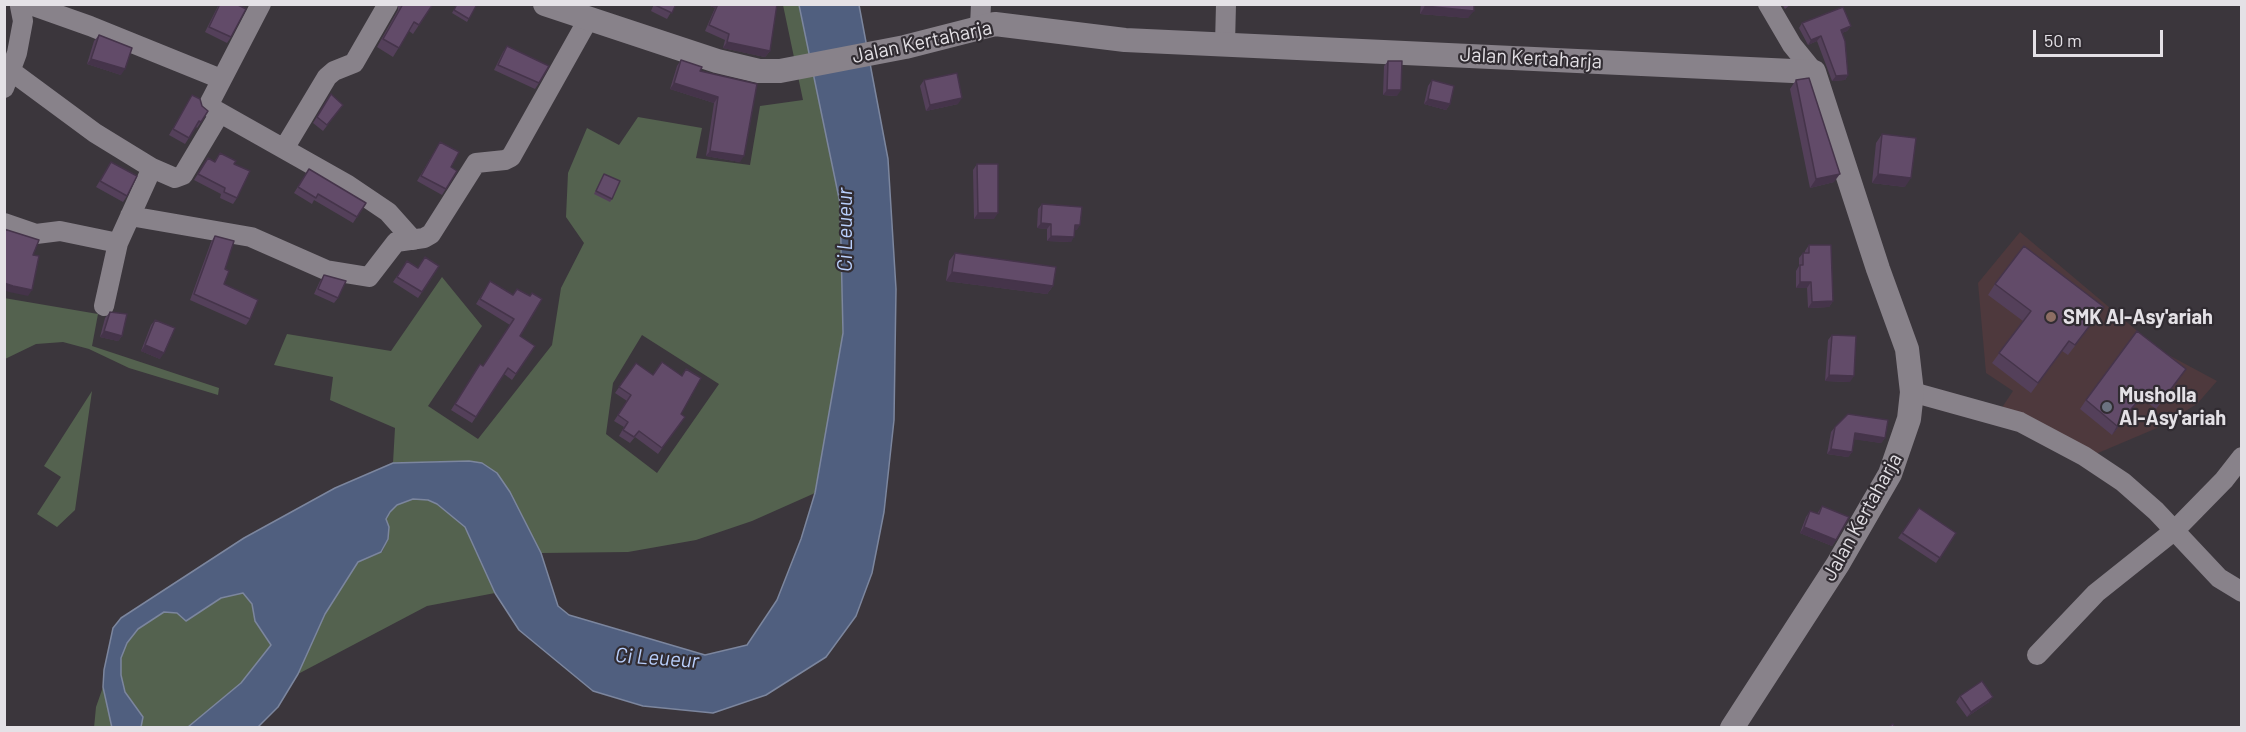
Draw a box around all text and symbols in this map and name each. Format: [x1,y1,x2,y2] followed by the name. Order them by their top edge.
[850,15,994,69] street label: Jalan Kertaharja
[2036,18,2166,56] scale bar
[2044,29,2082,51] text: 50 m
[1459,42,1603,74] street label: Jalan Kertaharja
[832,188,858,272] water label: Ci Leueur
[2063,305,2213,329] place label: SMK Al-Asy'ariah
[2044,310,2058,324] marker: SMK Al-Asy'ariah
[2119,383,2226,430] place label: Musholla Al-Asy'ariah
[2100,400,2114,414] marker: Musholla Al-Asy'ariah
[1817,449,1907,585] street label: Jalan Kertaharja
[614,642,700,674] water label: Ci Leueur

